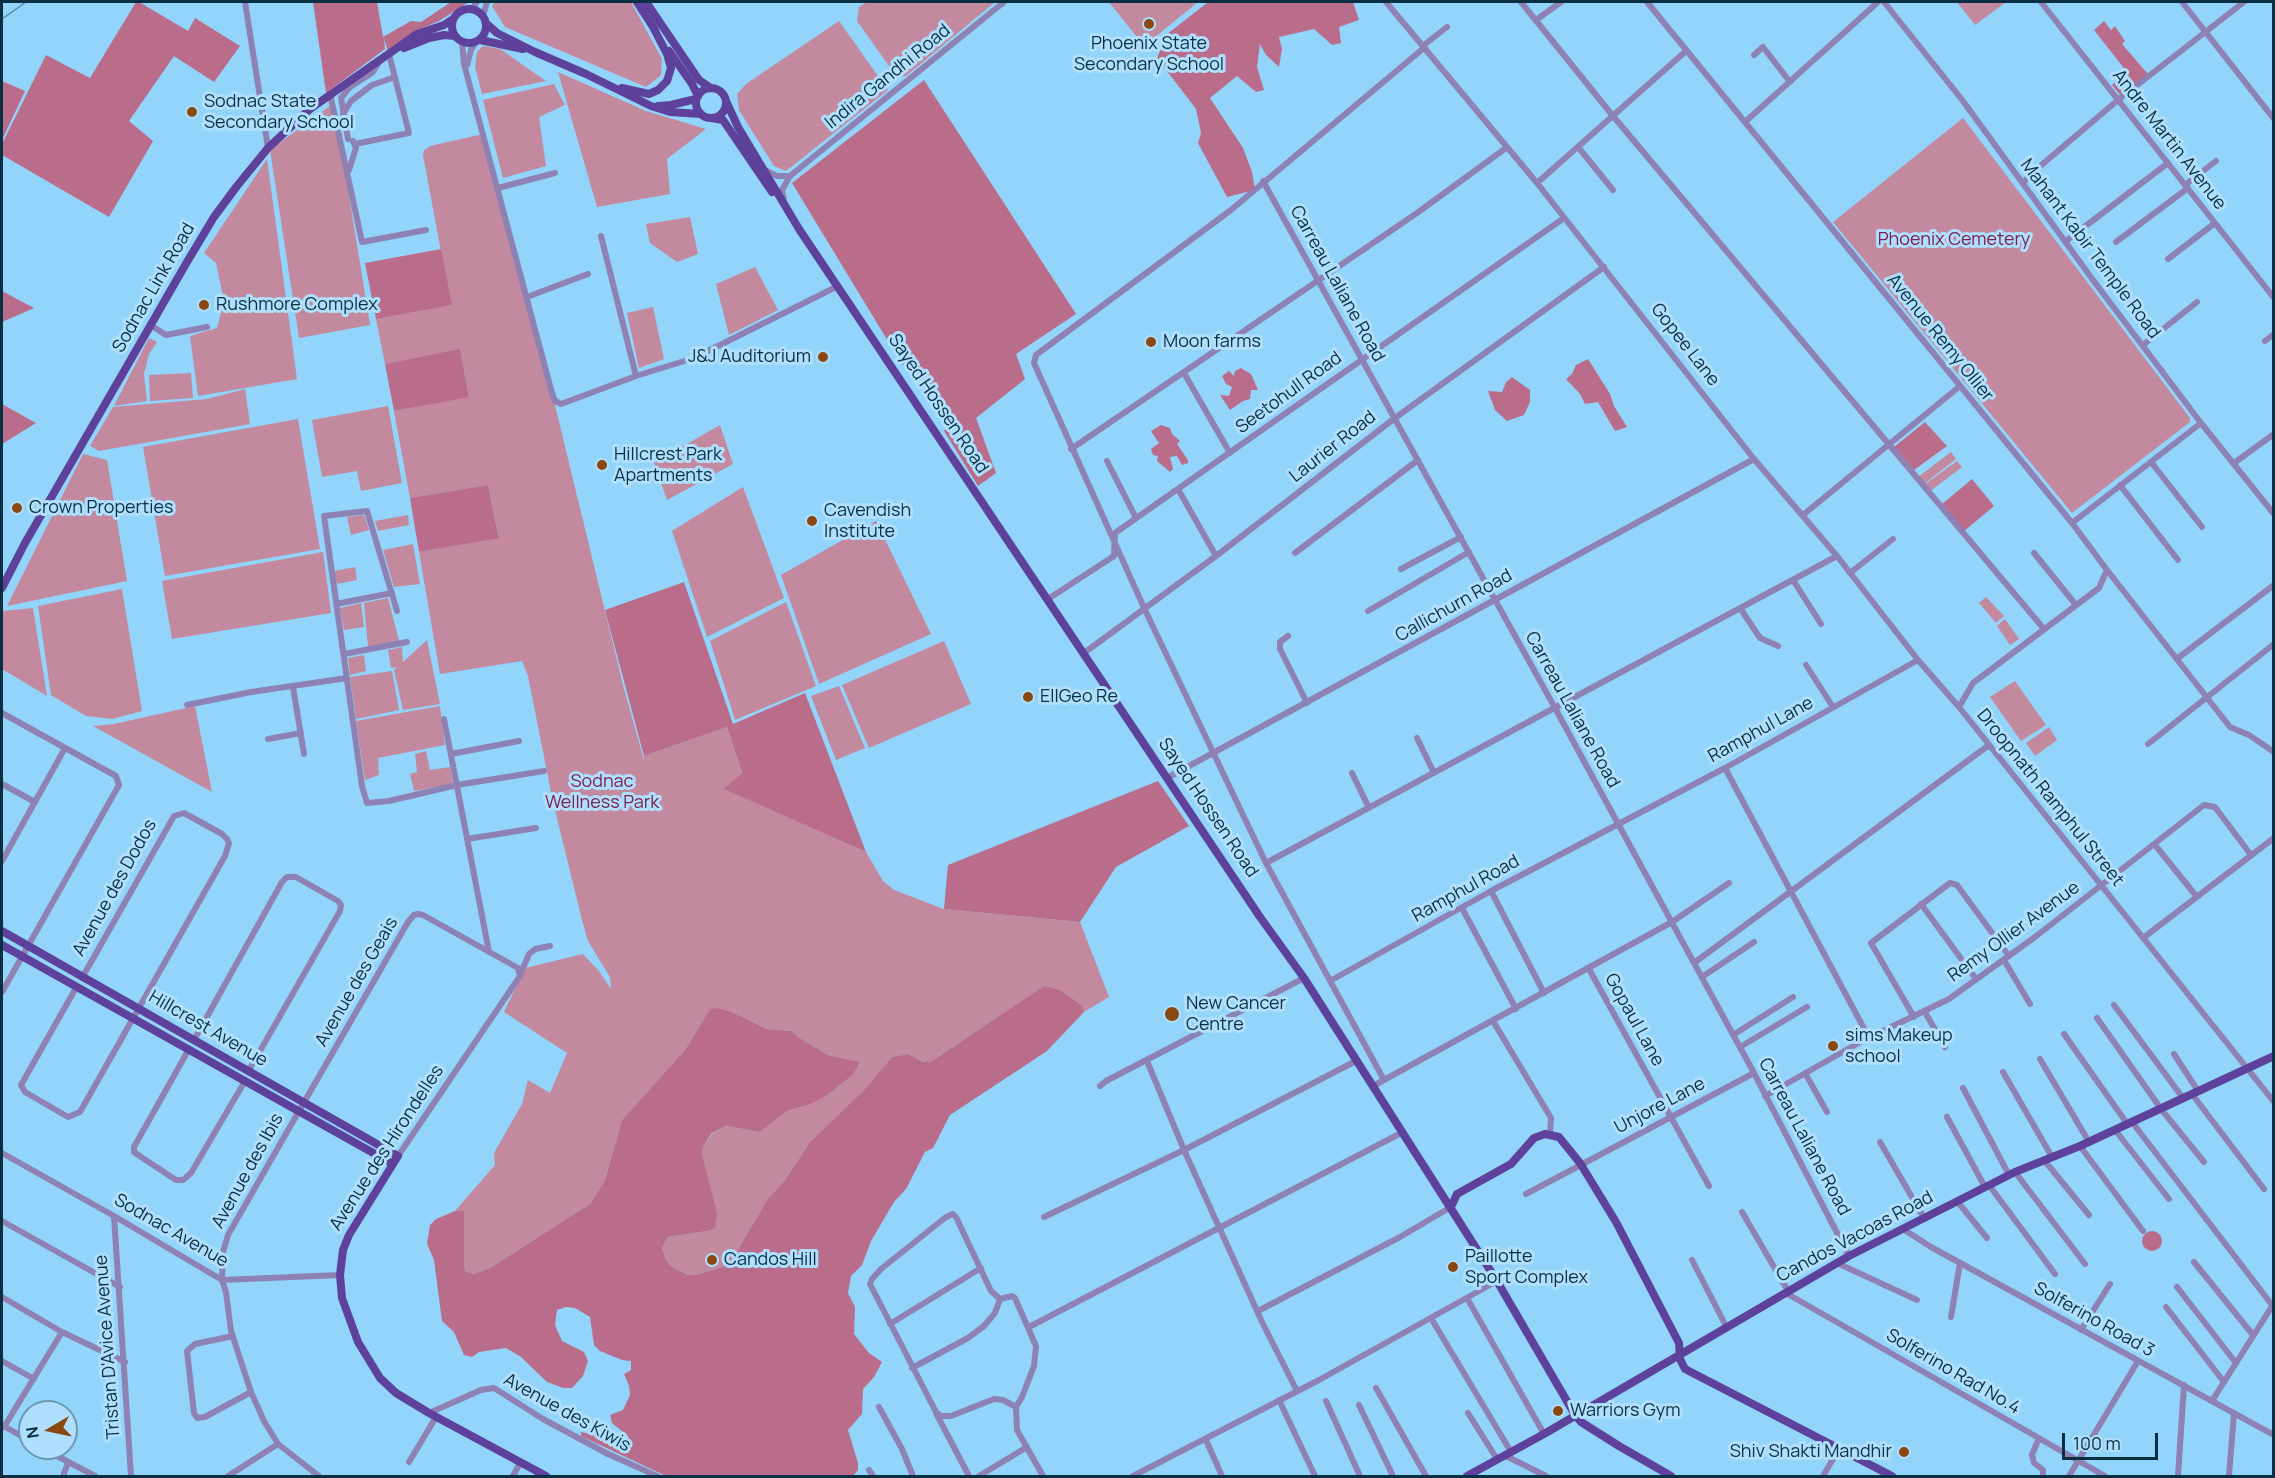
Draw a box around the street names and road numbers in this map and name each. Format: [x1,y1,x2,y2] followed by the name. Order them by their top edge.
[821,20,955,134] street label: Indira Gandhi Road
[2108,66,2230,214] street label: Andre Martin Avenue
[2015,155,2165,343] street label: Mahant Kabir Temple Road
[1285,202,1389,366] street label: Carreau Laliane Road
[108,219,200,357] street label: Sodnac Link Road
[1882,270,1998,406] street label: Avenue Remy Ollier
[1646,299,1724,391] street label: Gopee Lane
[883,330,993,478] street label: Sayed Hossen Road
[1232,347,1346,439] street label: Seetohull Road
[1285,407,1381,487] street label: Laurier Road
[1392,565,1516,647] street label: Callichurn Road
[1520,628,1624,792] street label: Carreau Laliane Road
[1705,692,1817,768] street label: Ramphul Lane
[1972,705,2128,891] street label: Droopnath Ramphul Street
[1153,734,1263,882] street label: Sayed Hossen Road
[68,816,162,960] street label: Avenue des Dodos
[1409,851,1523,927] street label: Ramphul Road
[1944,877,2084,987] street label: Remy Ollier Avenue
[311,913,403,1051] street label: Avenue des Geais
[1600,970,1668,1070] street label: Gopaul Lane
[145,986,271,1072] street label: Hillcrest Avenue
[1753,1055,1855,1219] street label: Carreau Laliane Road
[325,1061,449,1235] street label: Avenue des Hirondelles
[1611,1073,1709,1139] street label: Unjore Lane
[208,1110,288,1232] street label: Avenue des Ibis
[1773,1187,1937,1287] street label: Candos Vacoas Road
[110,1190,232,1272] street label: Sodnac Avenue
[91,1254,125,1440] street label: Tristan D'Avice Avenue
[2030,1278,2158,1362] street label: Solferino Road 3
[1882,1325,2024,1419] street label: Solferino Rad No.4
[500,1369,634,1457] street label: Avenue des Kiwis

